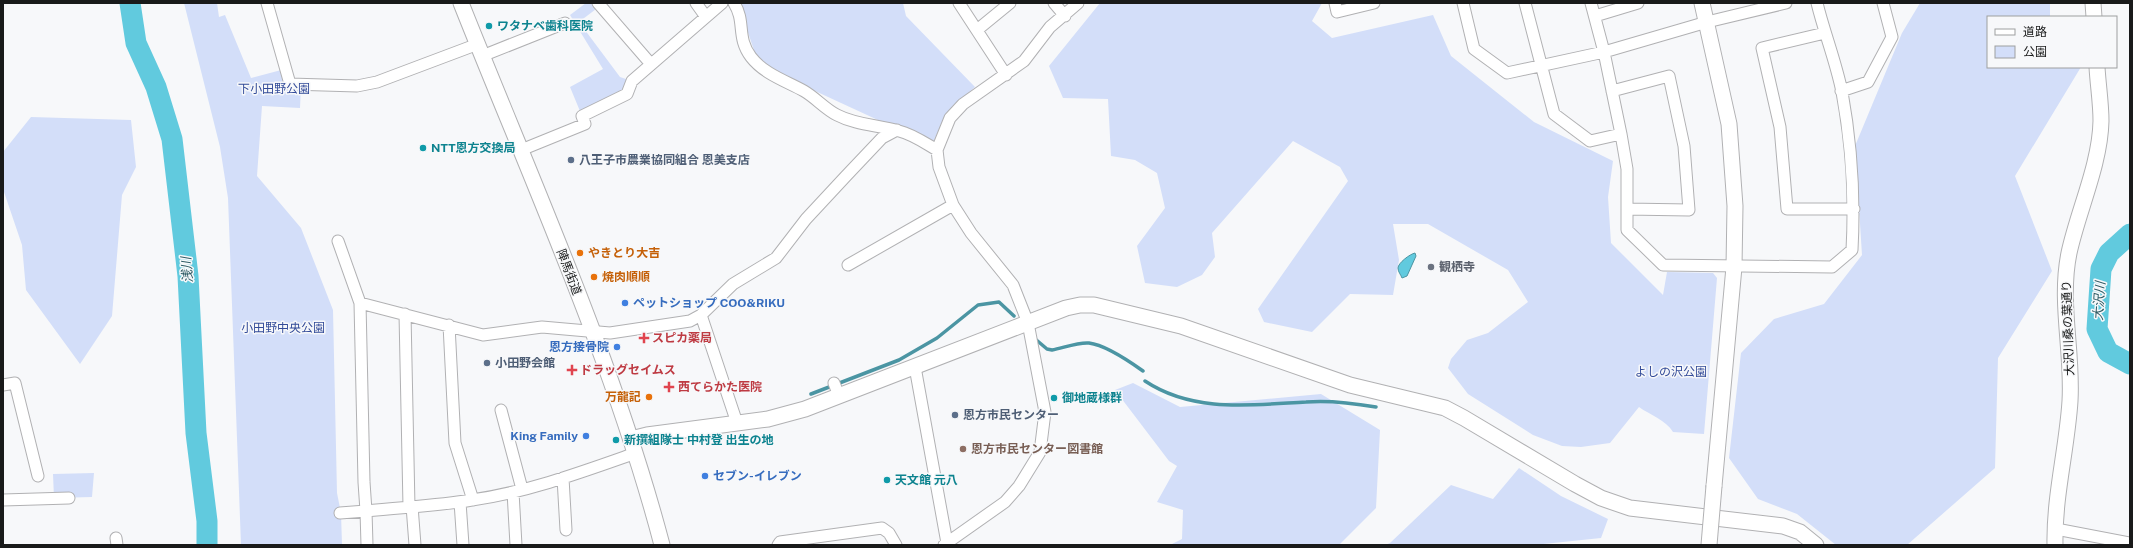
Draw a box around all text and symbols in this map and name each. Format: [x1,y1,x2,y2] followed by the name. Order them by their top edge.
[1987,16,2117,68] legend
[497,19,593,33] place label: ワタナベ歯科医院
[484,21,494,31] marker: ワタナベ歯科医院
[2023,25,2047,39] text: 道路
[2023,45,2047,59] text: 公園
[238,82,310,96] park label: 下小田野公園
[431,141,516,155] place label: NTT恩方交換局
[418,143,428,153] marker: NTT恩方交換局
[579,153,750,167] place label: 八王子市農業協同組合 恩美支店
[566,155,576,165] marker: 八王子市農業協同組合 恩美支店
[588,246,660,260] place label: やきとり大吉
[554,247,584,297] street label: 陣馬街道
[575,248,585,258] marker: やきとり大吉
[178,254,196,284] water label: 浅川
[1439,260,1475,274] place label: 観栖寺
[1426,262,1436,272] marker: 観栖寺
[602,270,650,284] place label: 焼肉順順
[589,272,599,282] marker: 焼肉順順
[2090,279,2108,321] water label: 大沢川
[2059,280,2077,376] street label: 大沢川桑の葉通り
[633,296,785,310] place label: ペットショップ COO&RIKU
[620,298,630,308] marker: ペットショップ COO&RIKU
[241,321,325,335] park label: 小田野中央公園
[652,331,712,345] place label: スピカ薬局
[639,333,649,343] marker: スピカ薬局
[549,340,609,354] place label: 恩方接骨院
[612,342,622,352] marker: 恩方接骨院
[495,356,555,370] place label: 小田野会館
[482,358,492,368] marker: 小田野会館
[580,363,676,377] place label: ドラッグセイムス
[567,365,577,375] marker: ドラッグセイムス
[1635,365,1707,379] park label: よしの沢公園
[678,380,762,394] place label: 西てらかた医院
[663,381,675,393] marker: 西てらかた医院
[605,390,641,404] place label: 万龍記
[1062,391,1122,405] place label: 御地蔵様群
[644,392,654,402] marker: 万龍記
[1049,393,1059,403] marker: 御地蔵様群
[963,408,1059,422] place label: 恩方市民センター
[950,410,960,420] marker: 恩方市民センター
[510,429,578,443] place label: King Family
[581,431,591,441] marker: King Family
[624,433,773,447] place label: 新撰組隊士 中村登 出生の地
[611,435,621,445] marker: 新撰組隊士 中村登 出生の地
[971,442,1103,456] place label: 恩方市民センター図書館
[958,444,968,454] marker: 恩方市民センター図書館
[713,469,802,483] place label: セブン-イレブン
[700,471,710,481] marker: セブン-イレブン
[895,473,958,487] place label: 天文館 元八
[882,475,892,485] marker: 天文館 元八

